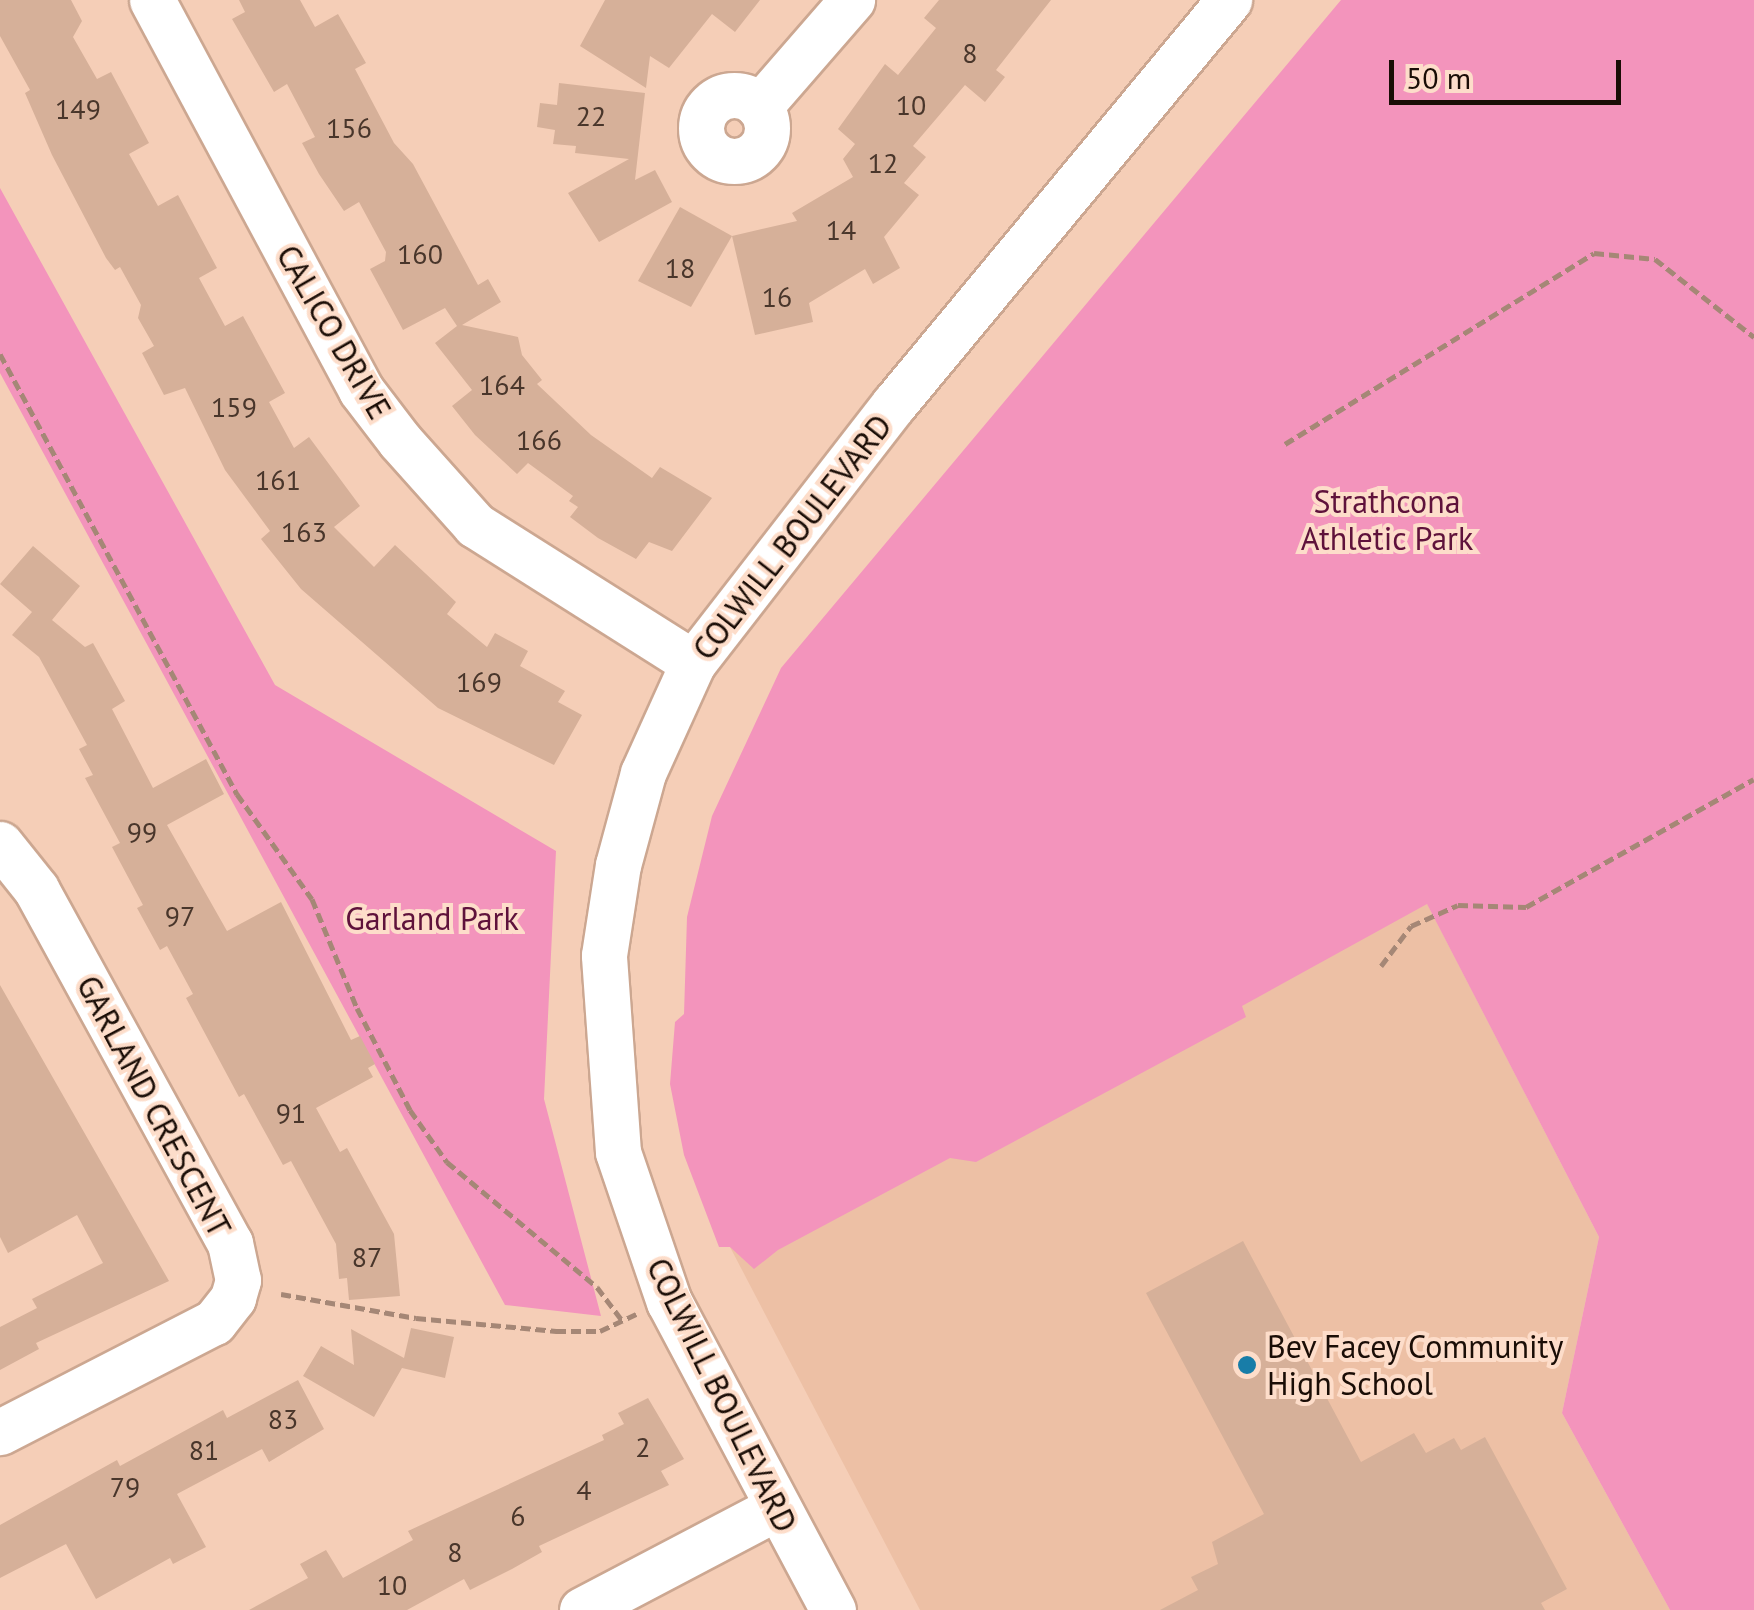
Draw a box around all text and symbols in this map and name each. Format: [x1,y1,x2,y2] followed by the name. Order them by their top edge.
[962,36,978,70] house number: 8
[1394,40,1626,102] scale bar
[1406,58,1471,97] text: 50 m
[896,88,926,122] house number: 10
[55,92,101,126] house number: 149
[576,99,606,133] house number: 22
[326,111,372,145] house number: 156
[868,146,898,180] house number: 12
[826,213,856,247] house number: 14
[397,237,443,271] house number: 160
[269,238,399,426] street label: CALICO DRIVE
[665,251,695,285] house number: 18
[762,280,792,314] house number: 16
[479,368,525,402] house number: 164
[211,390,257,424] house number: 159
[684,406,900,668] street label: COLWILL BOULEVARD
[516,423,562,457] house number: 166
[255,463,301,497] house number: 161
[1300,483,1474,558] park label: Strathcona Athletic Park
[281,515,327,549] house number: 163
[456,665,502,699] house number: 169
[127,815,157,849] house number: 99
[165,899,195,933] house number: 97
[345,899,519,937] park label: Garland Park
[69,969,239,1243] street label: GARLAND CRESCENT
[276,1096,306,1130] house number: 91
[352,1240,382,1274] house number: 87
[639,1251,805,1539] street label: COLWILL BOULEVARD
[1267,1328,1566,1403] place label: Bev Facey Community High School
[1236,1354,1258,1376] marker: Bev Facey Community High School
[268,1402,298,1436] house number: 83
[635,1430,651,1464] house number: 2
[189,1433,219,1467] house number: 81
[110,1470,140,1504] house number: 79
[576,1473,592,1507] house number: 4
[510,1499,526,1533] house number: 6
[447,1535,463,1569] house number: 8
[377,1568,407,1602] house number: 10

